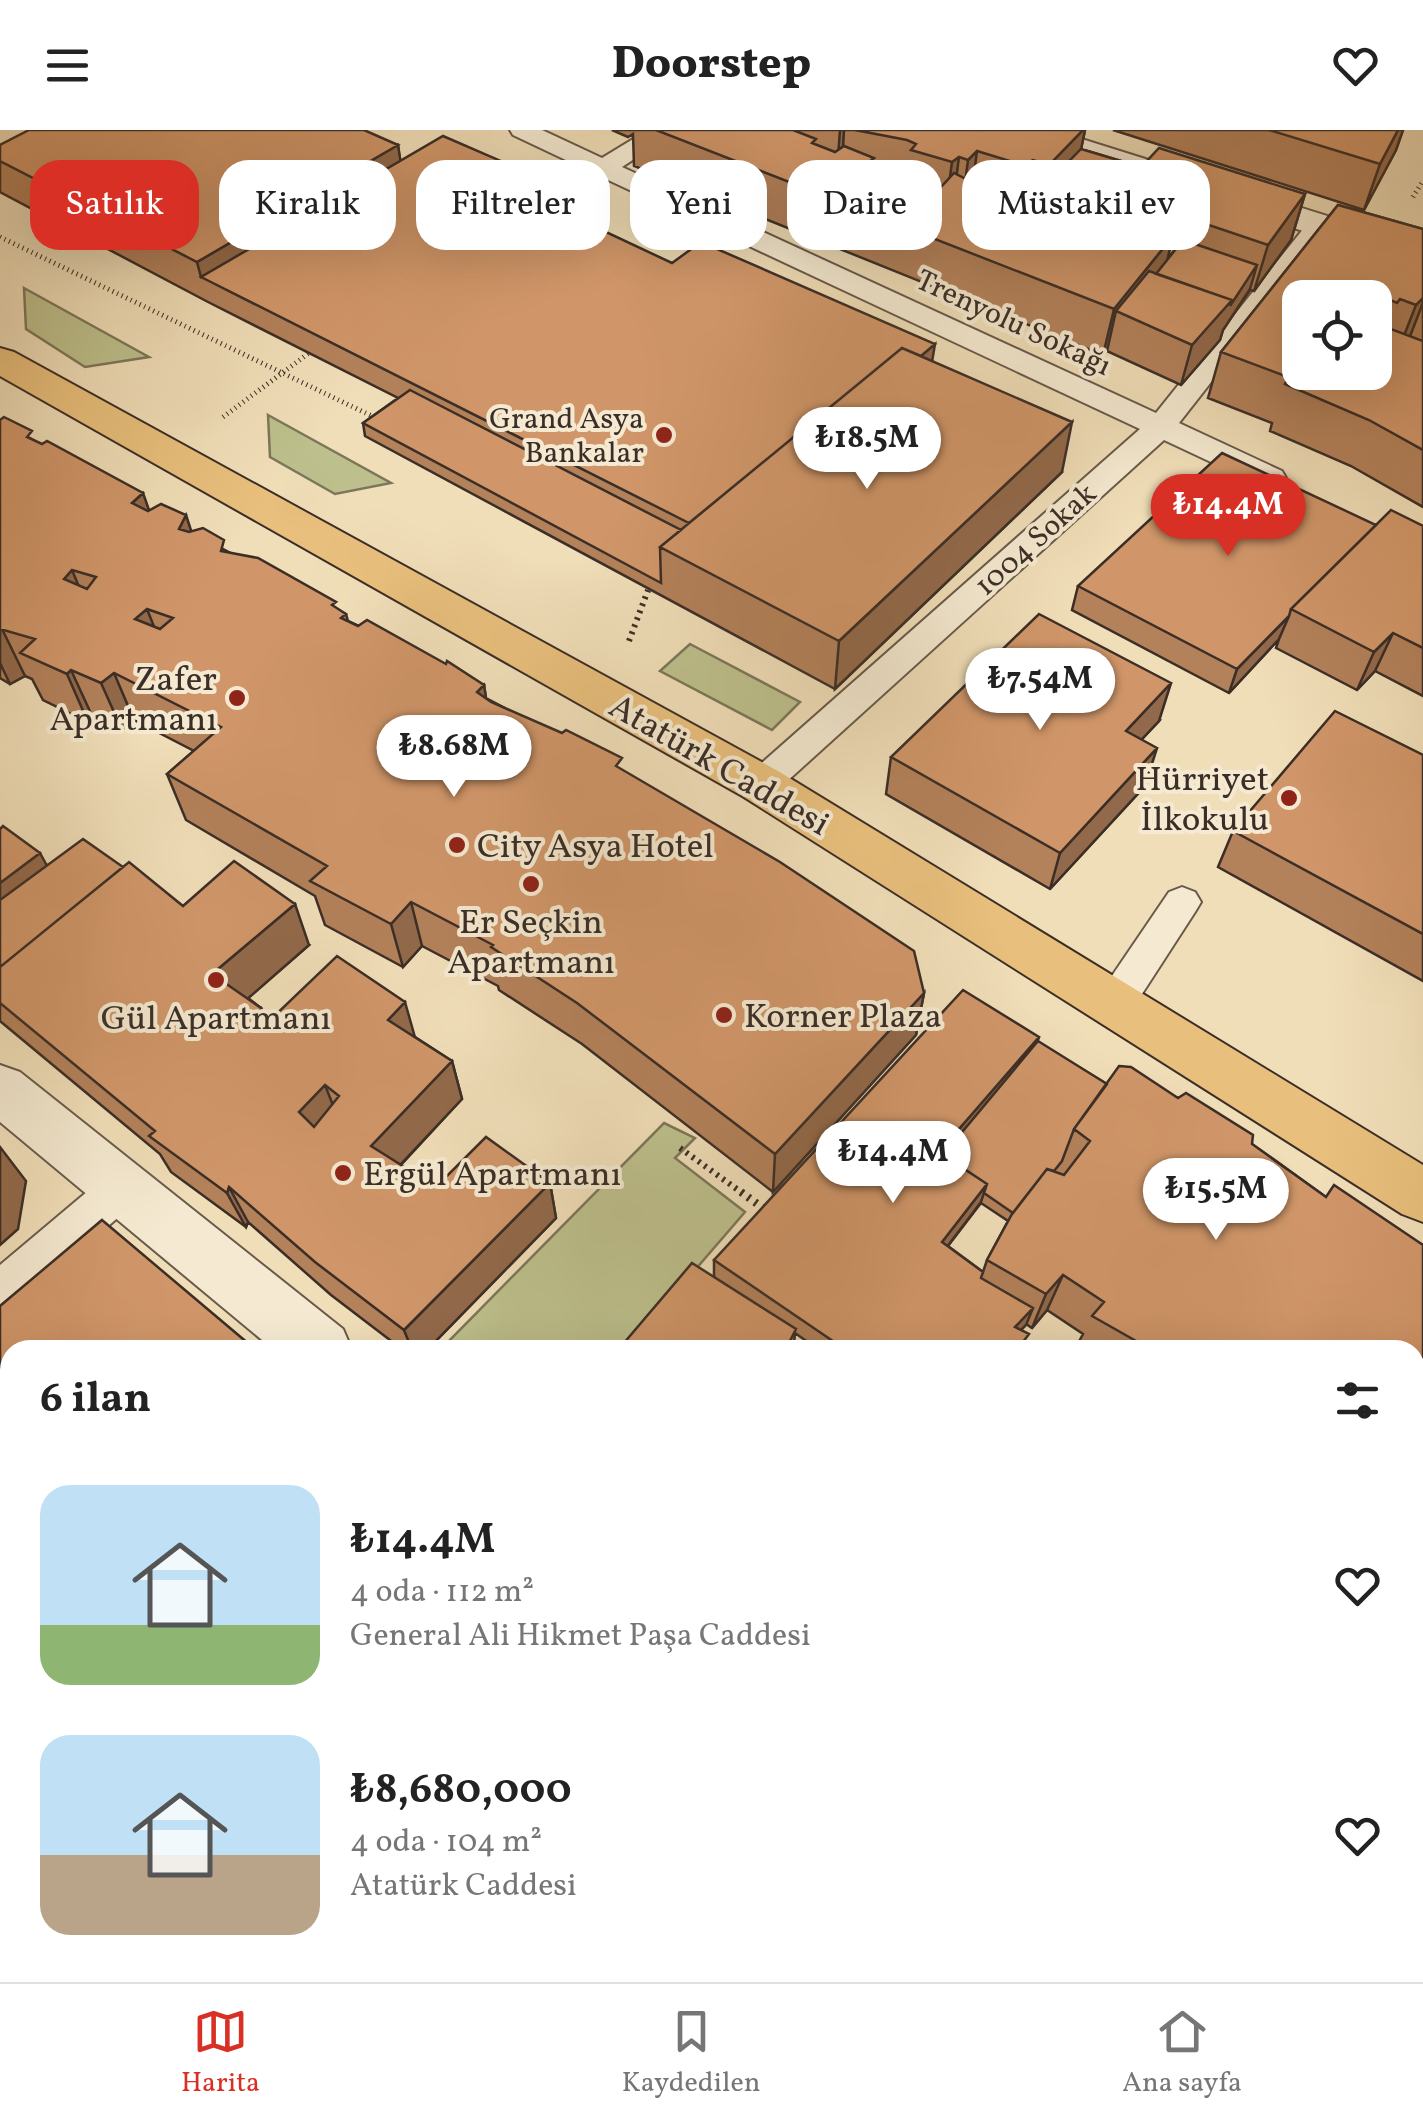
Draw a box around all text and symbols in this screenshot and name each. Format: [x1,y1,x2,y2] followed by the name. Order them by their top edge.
[612,34,811,97] text: Doorstep
[40,38,95,93] icon: menu
[1328,38,1383,93] icon: heart
[30,160,199,250] chip: Satılık
[219,160,396,250] chip: Kiralık
[416,160,610,250] chip: Filtreler
[630,160,767,250] chip: Yeni
[787,160,942,250] chip: Daire
[962,160,1210,250] chip: Müstakil ev
[909,260,1118,387] street label: Trenyolu Sokağı
[1282,280,1392,390] map controls
[1282,280,1392,390] button: locate
[489,399,644,475] place label: Grand Asya Bankalar
[786,407,948,492] pin: ₺18.5M
[815,417,919,461] text: ₺18.5M
[653,424,675,446] marker: Grand Asya Bankalar
[966,474,1107,607] street label: 1004 Sokak
[1147,474,1309,559] pin: ₺14.4M
[1173,484,1283,528] text: ₺14.4M
[959,648,1121,733] pin: ₺7.54M
[49,657,217,745] place label: Zafer Apartmanı
[987,658,1093,702] text: ₺7.54M
[599,684,838,849] street label: Atatürk Caddesi
[226,687,248,709] marker: Zafer Apartmanı
[373,715,535,800] pin: ₺8.68M
[399,725,509,769] text: ₺8.68M
[1136,757,1269,845] place label: Hürriyet İlkokulu
[1278,787,1300,809] marker: Hürriyet İlkokulu
[477,824,714,872] place label: City Asya Hotel
[446,834,468,856] marker: City Asya Hotel
[520,873,542,895] marker: Er Seçkin Apartmanı
[447,900,615,988] place label: Er Seçkin Apartmanı
[205,969,227,991] marker: Gül Apartmanı
[744,994,942,1042] place label: Korner Plaza
[101,996,331,1044] place label: Gül Apartmanı
[713,1004,735,1026] marker: Korner Plaza
[812,1121,974,1206] pin: ₺14.4M
[838,1131,948,1175] text: ₺14.4M
[363,1152,621,1200] place label: Ergül Apartmanı
[1135,1158,1297,1243] pin: ₺15.5M
[332,1162,354,1184] marker: Ergül Apartmanı
[1165,1168,1267,1212] text: ₺15.5M
[40,1371,151,1430] text: 6 ilan
[1330,1373,1385,1428] icon: filters
[350,1512,495,1571] text: ₺14.4M
[120,1525,240,1645] icon: home
[1330,1558,1385,1613] icon: heart
[350,1571,534,1615] text: 4 oda · 112 m²
[350,1615,811,1659] text: General Ali Hikmet Paşa Caddesi
[350,1762,572,1821] text: ₺8,680,000
[120,1775,240,1895] icon: home
[1330,1808,1385,1863] icon: heart
[350,1821,542,1865] text: 4 oda · 104 m²
[350,1865,577,1909] text: Atatürk Caddesi
[181,2004,260,2103] tab: Harita
[622,2004,760,2103] tab: Kaydedilen
[1122,2004,1242,2103] tab: Ana sayfa

